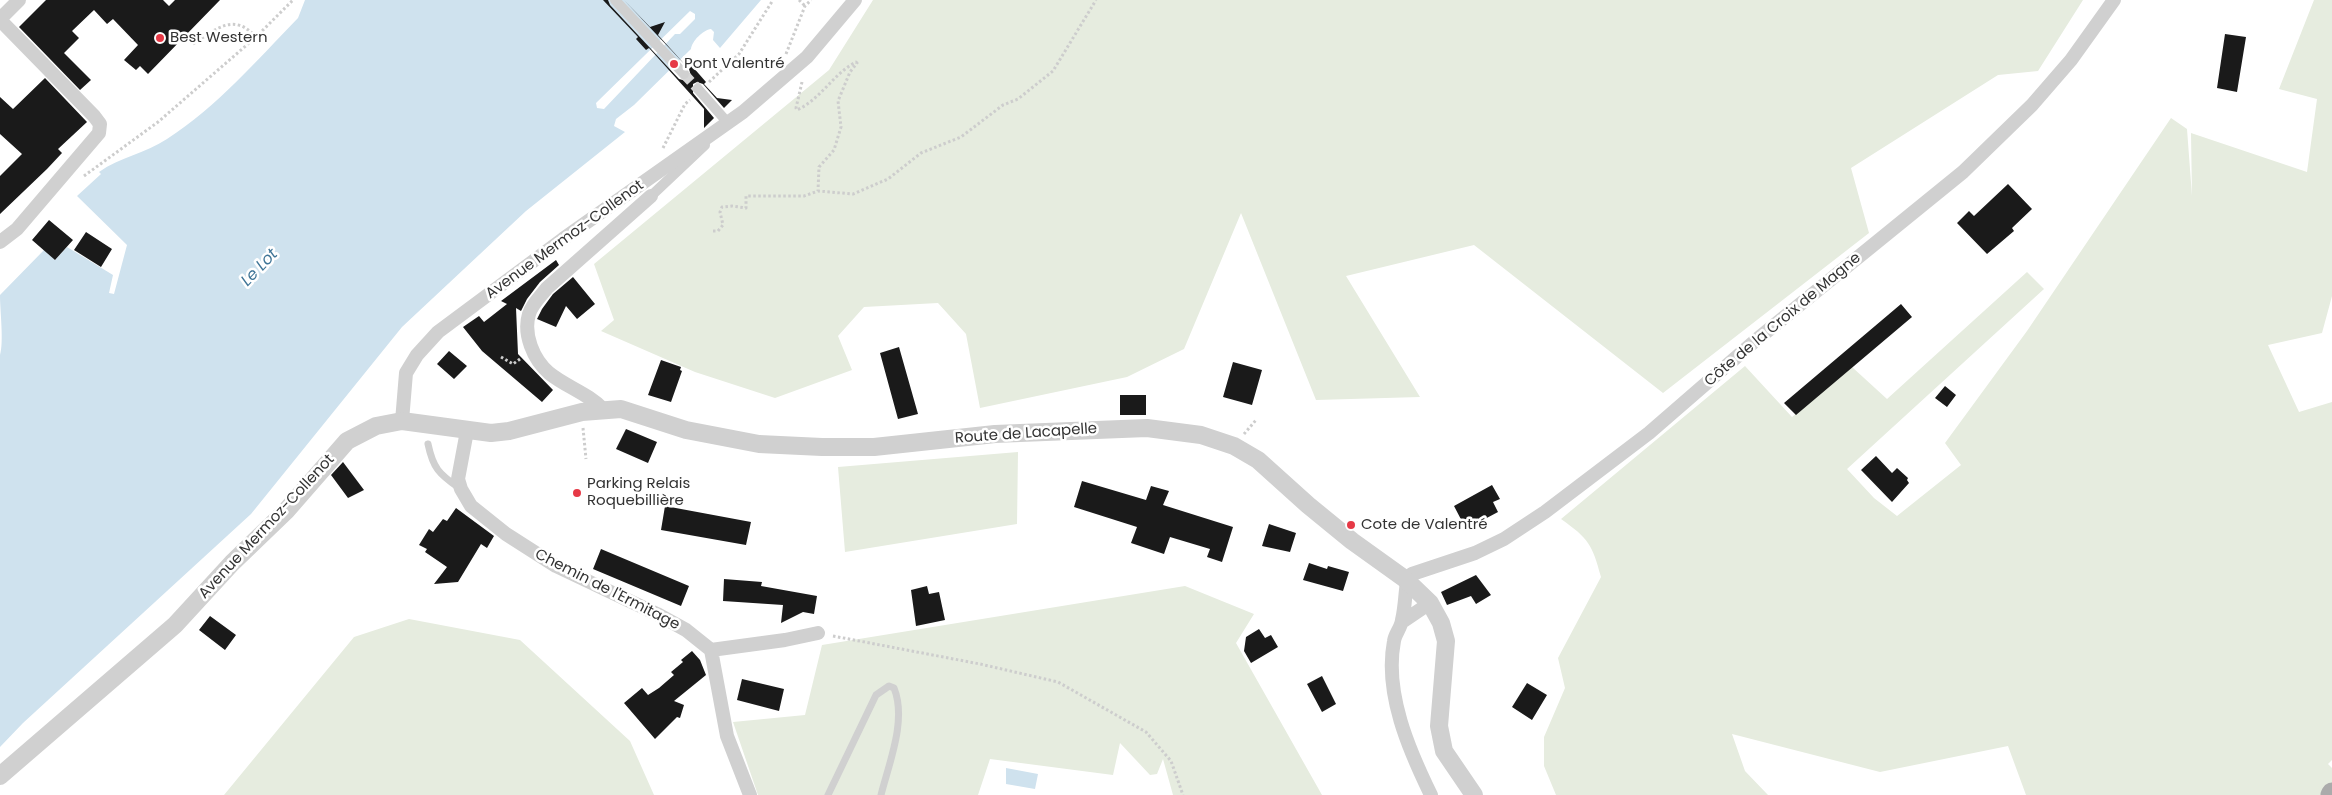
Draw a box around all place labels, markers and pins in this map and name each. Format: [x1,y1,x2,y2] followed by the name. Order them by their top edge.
[170,29,268,47] place label: Best Western
[154,32,166,44] marker: Best Western
[684,55,785,73] place label: Pont Valentré
[668,58,680,70] marker: Pont Valentré
[587,475,690,510] place label: Parking Relais Roquebillière
[571,487,583,499] marker: Parking Relais Roquebillière
[1361,516,1488,534] place label: Cote de Valentré
[1345,519,1357,531] marker: Cote de Valentré

